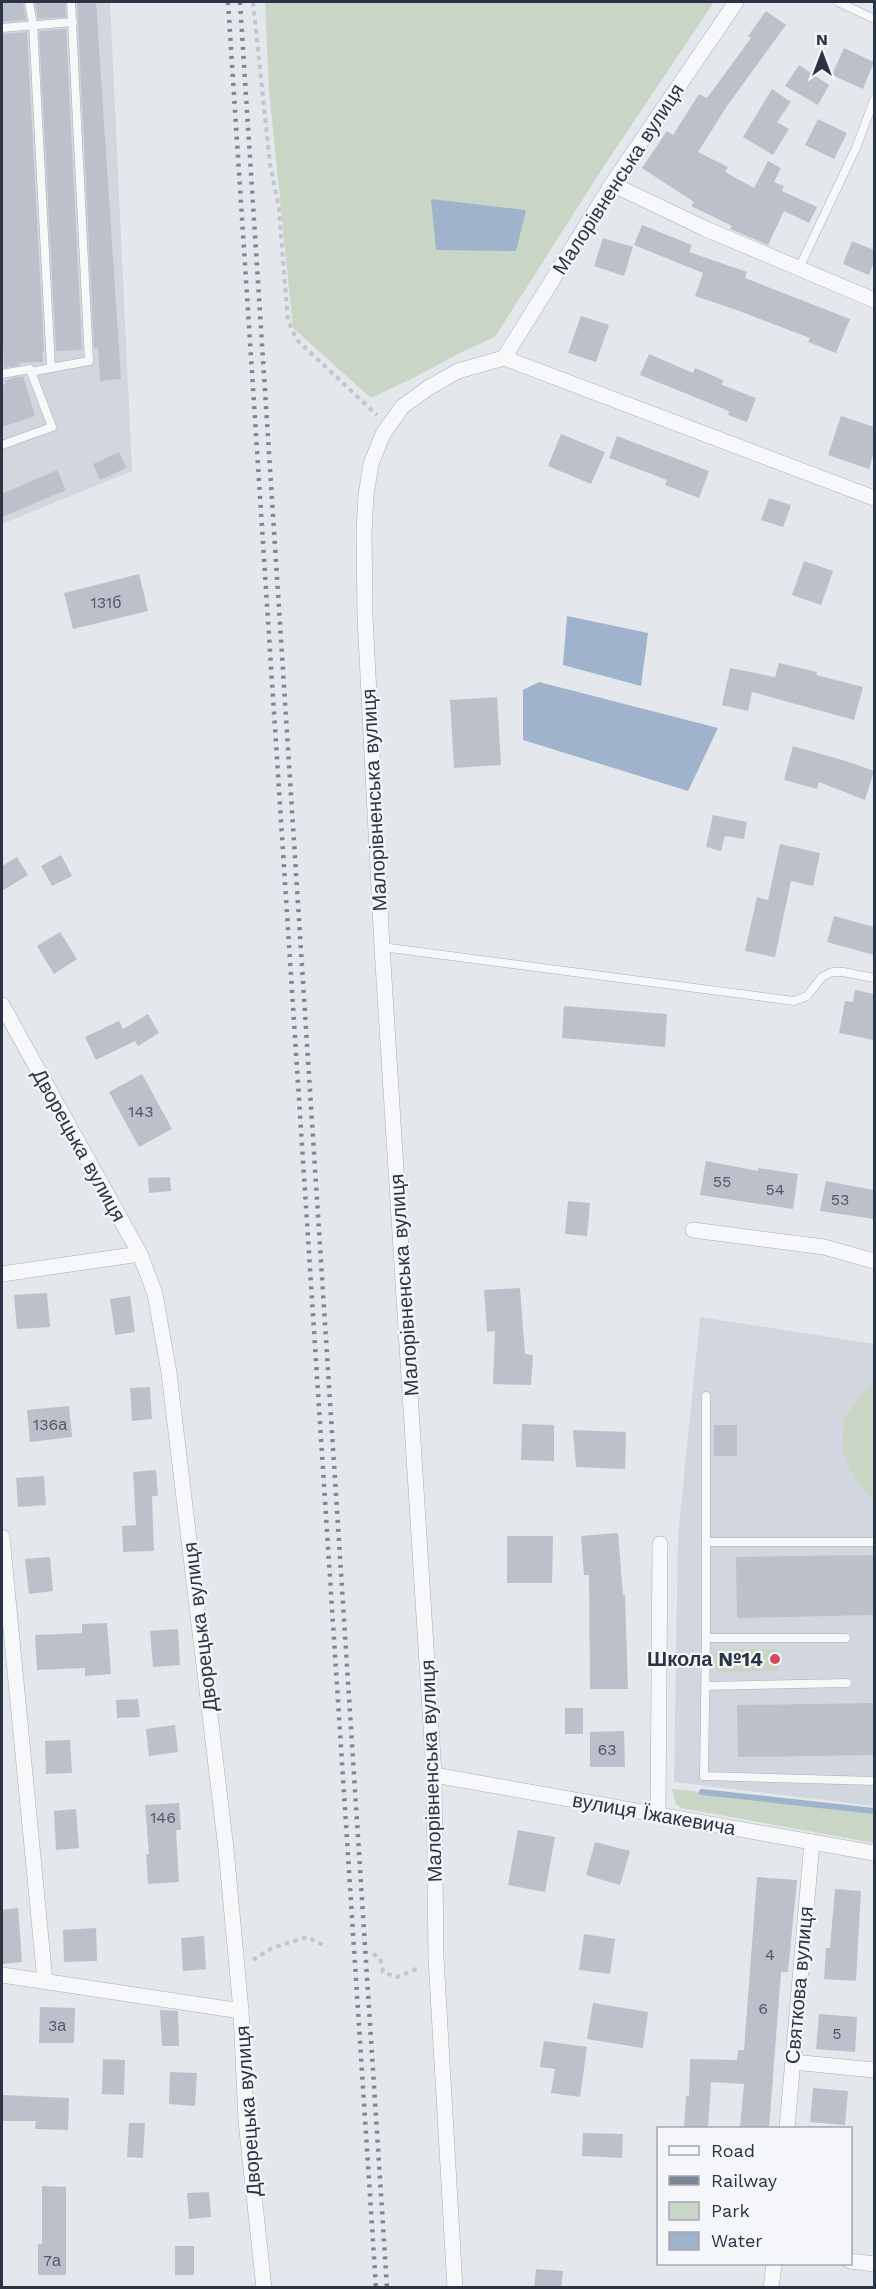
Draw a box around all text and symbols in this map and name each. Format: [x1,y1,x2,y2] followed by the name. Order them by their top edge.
[792,24,852,84] north arrow
[816,30,828,49] text: N
[547,79,689,279] street label: Малорівненська вулиця
[91,593,121,612] house number: 131б
[356,688,392,912] street label: Малорівненська вулиця
[27,1064,131,1226] street label: Дворецька вулиця
[128,1102,154,1121] house number: 143
[713,1172,731,1191] house number: 55
[384,1173,424,1397] street label: Малорівненська вулиця
[765,1180,785,1199] house number: 54
[831,1190,849,1209] house number: 53
[33,1415,67,1434] house number: 136а
[178,1541,222,1713] street label: Дворецька вулиця
[647,1647,763,1671] place label: Школа №14
[768,1652,782,1666] marker: Школа №14
[415,1659,447,1883] street label: Малорівненська вулиця
[597,1740,617,1759] house number: 63
[571,1788,738,1840] street label: вулиця Їжакевича
[150,1808,176,1827] house number: 146
[780,1905,818,2065] street label: Святкова вулиця
[765,1945,775,1964] house number: 4
[758,1999,768,2018] house number: 6
[48,2016,66,2035] house number: 3а
[832,2024,842,2043] house number: 5
[230,2025,266,2197] street label: Дворецька вулиця
[657,2127,852,2265] legend
[711,2140,755,2161] text: Road
[711,2170,778,2191] text: Railway
[711,2200,750,2221] text: Park
[711,2230,763,2251] text: Water
[43,2251,61,2270] house number: 7а

